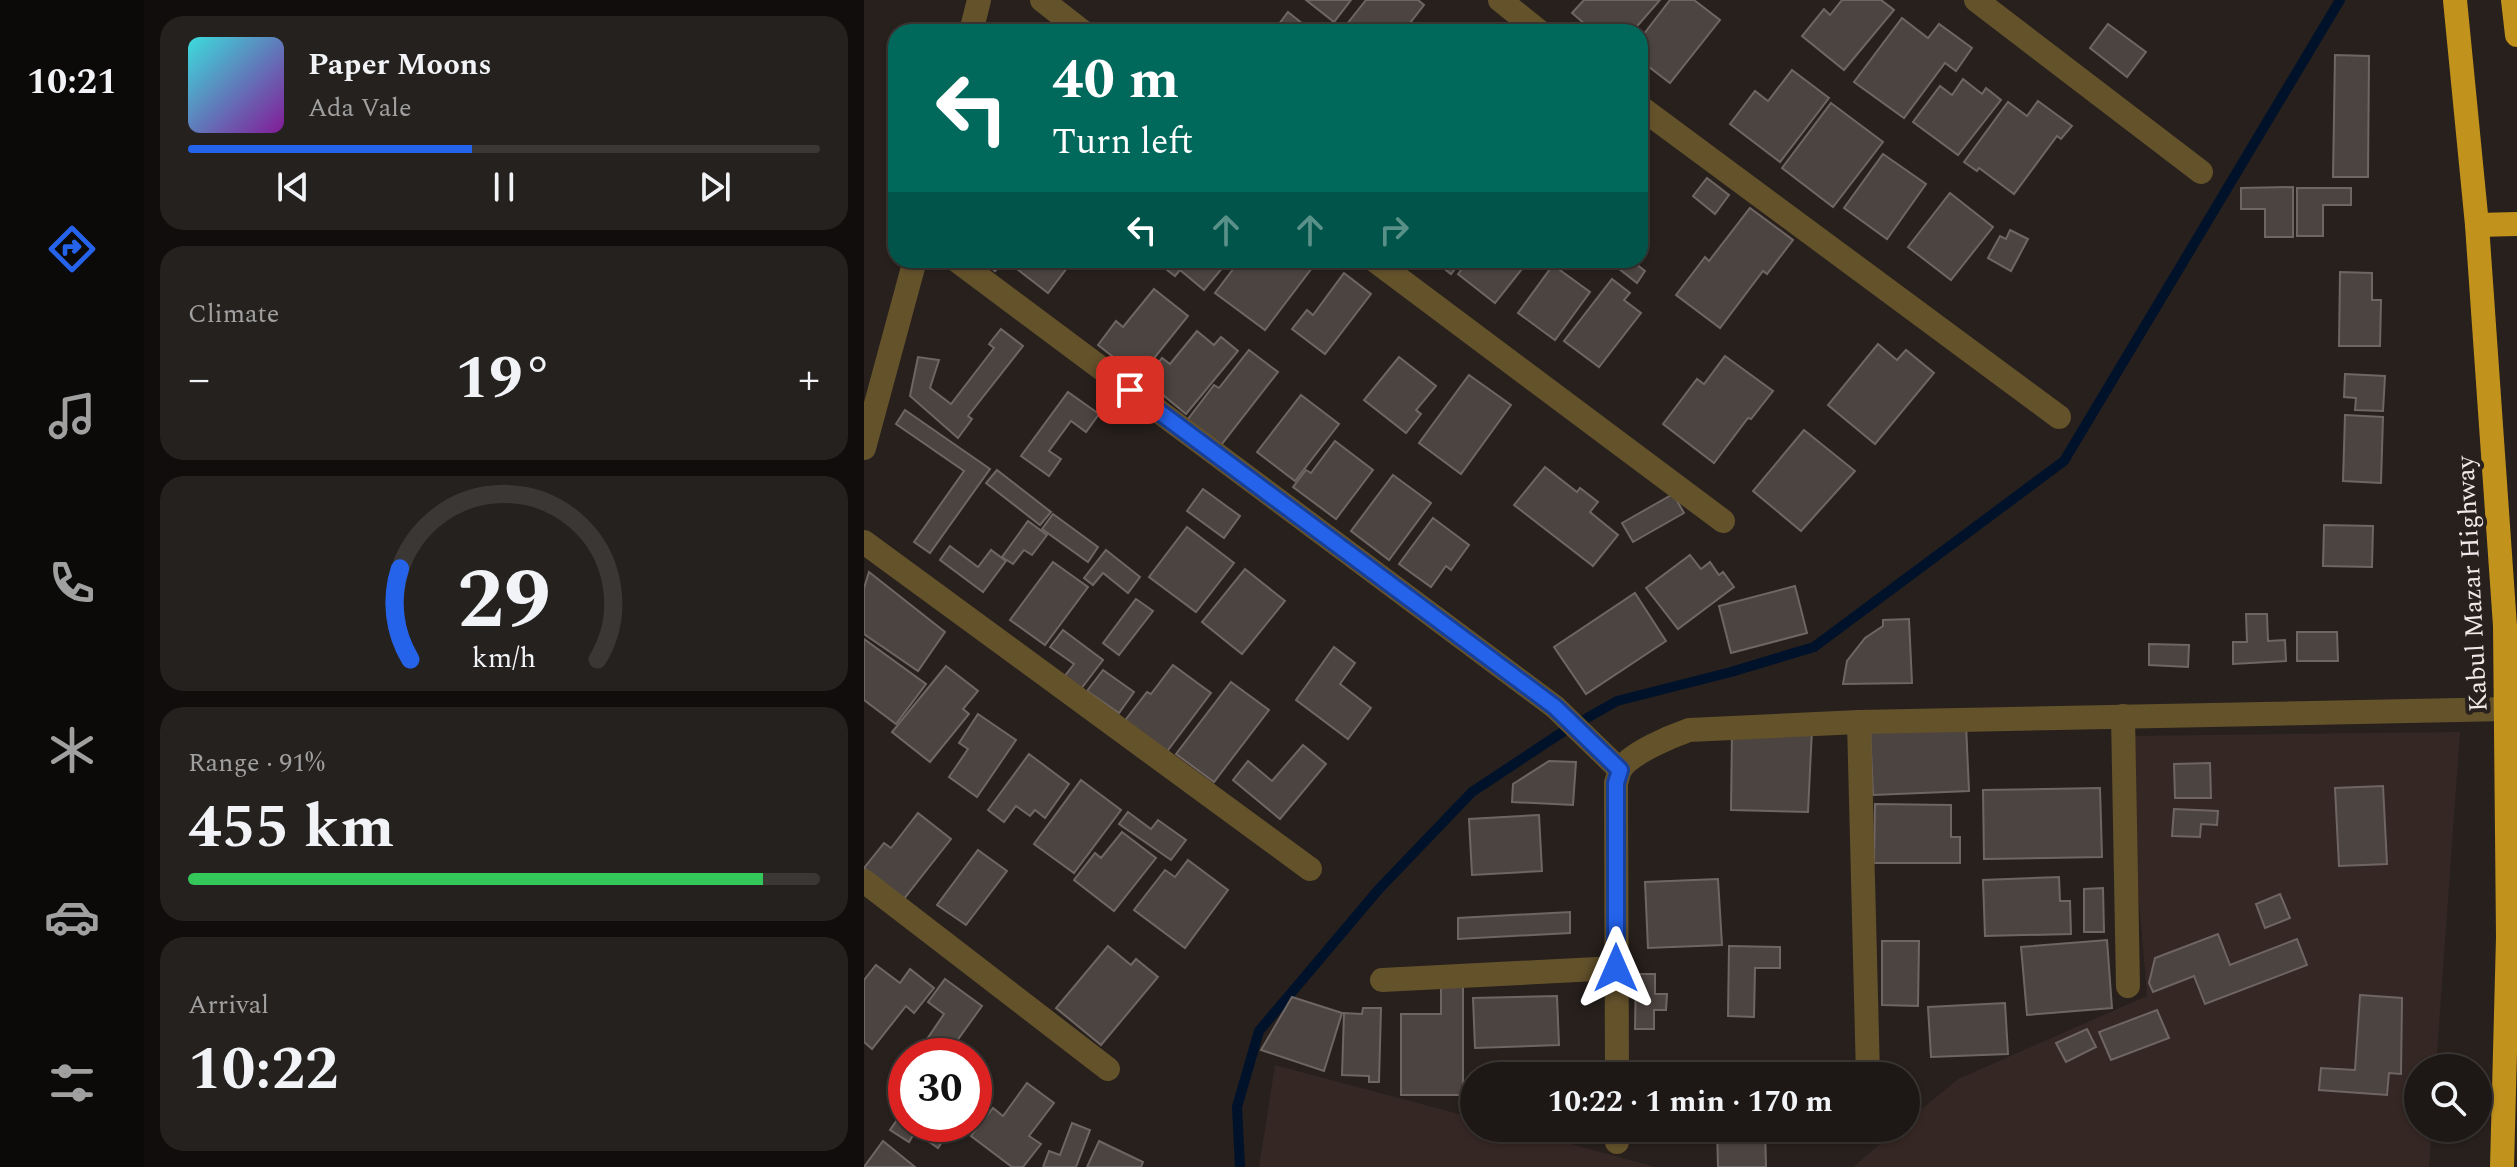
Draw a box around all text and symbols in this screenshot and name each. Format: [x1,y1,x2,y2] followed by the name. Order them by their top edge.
[1052,38,1179,123] text: 40 m
[308,42,492,88] text: Paper Moons
[27,55,117,110] text: 10:21
[920,56,1024,160] icon: left
[308,88,411,128] text: Ada Vale
[1052,115,1193,170] text: Turn left
[271,165,315,209] icon: previous
[482,165,526,209] icon: pause
[693,165,737,209] icon: next
[1120,208,1164,252] icon: left
[1204,208,1248,252] icon: ahead
[1288,208,1332,252] icon: ahead
[1372,208,1416,252] icon: right
[44,221,100,277] icon: directions
[188,294,279,334] text: Climate
[455,333,553,425] text: 19°
[188,346,210,413] text: −
[798,346,820,413] text: +
[1096,356,1164,424] pin
[1108,368,1152,412] icon: arrive
[44,388,100,444] icon: music
[2445,453,2499,713] street label: Kabul Mazar Highway
[457,537,551,664] text: 29
[44,555,100,611] icon: phone
[472,637,536,680] text: km/h
[44,722,100,778] icon: climate
[188,743,325,783] text: Range · 91%
[188,782,394,874] text: 455 km
[44,889,100,945] icon: car
[1574,926,1658,1010] position arrow
[188,985,269,1025] text: Arrival
[188,1024,339,1116] text: 10:22
[888,1038,992,1142] speed limit sign: 30
[2404,1054,2492,1142] map controls
[2404,1054,2492,1142] button: search
[44,1055,100,1111] icon: filters
[1547,1079,1833,1125] text: 10:22 · 1 min · 170 m

